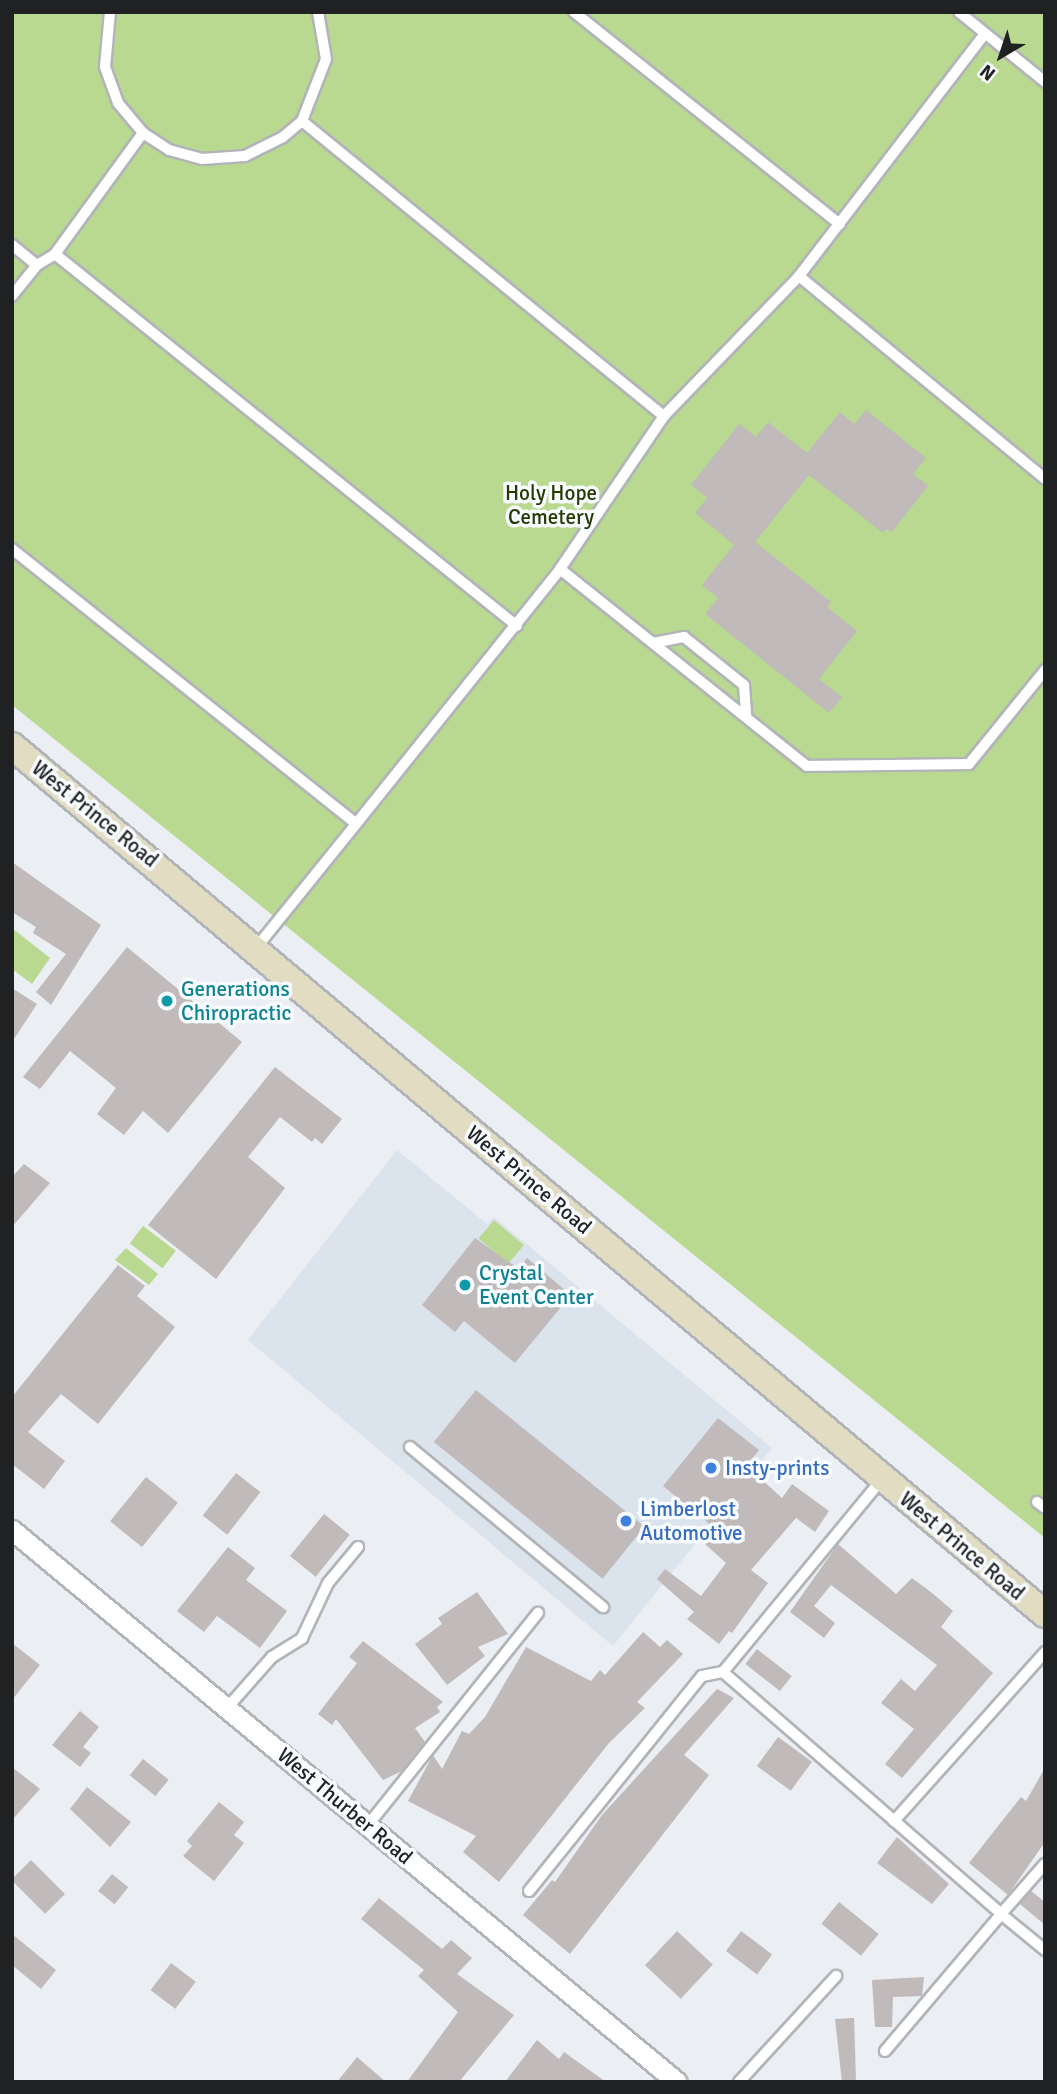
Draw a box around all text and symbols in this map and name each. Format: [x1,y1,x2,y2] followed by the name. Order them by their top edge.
[966,21,1036,91] north arrow
[975,59,1000,86] text: N
[505,480,597,530] park label: Holy Hope Cemetery
[27,755,163,873] street label: West Prince Road
[181,976,291,1026] place label: Generations Chiropractic
[159,993,175,1009] marker: Generations Chiropractic
[461,1120,597,1240] street label: West Prince Road
[479,1260,594,1310] place label: Crystal Event Center
[457,1277,473,1293] marker: Crystal Event Center
[725,1455,829,1481] place label: Insty-prints
[703,1460,719,1476] marker: Insty-prints
[894,1486,1030,1606] street label: West Prince Road
[640,1496,742,1546] place label: Limberlost Automotive
[618,1513,634,1529] marker: Limberlost Automotive
[272,1742,418,1870] street label: West Thurber Road

